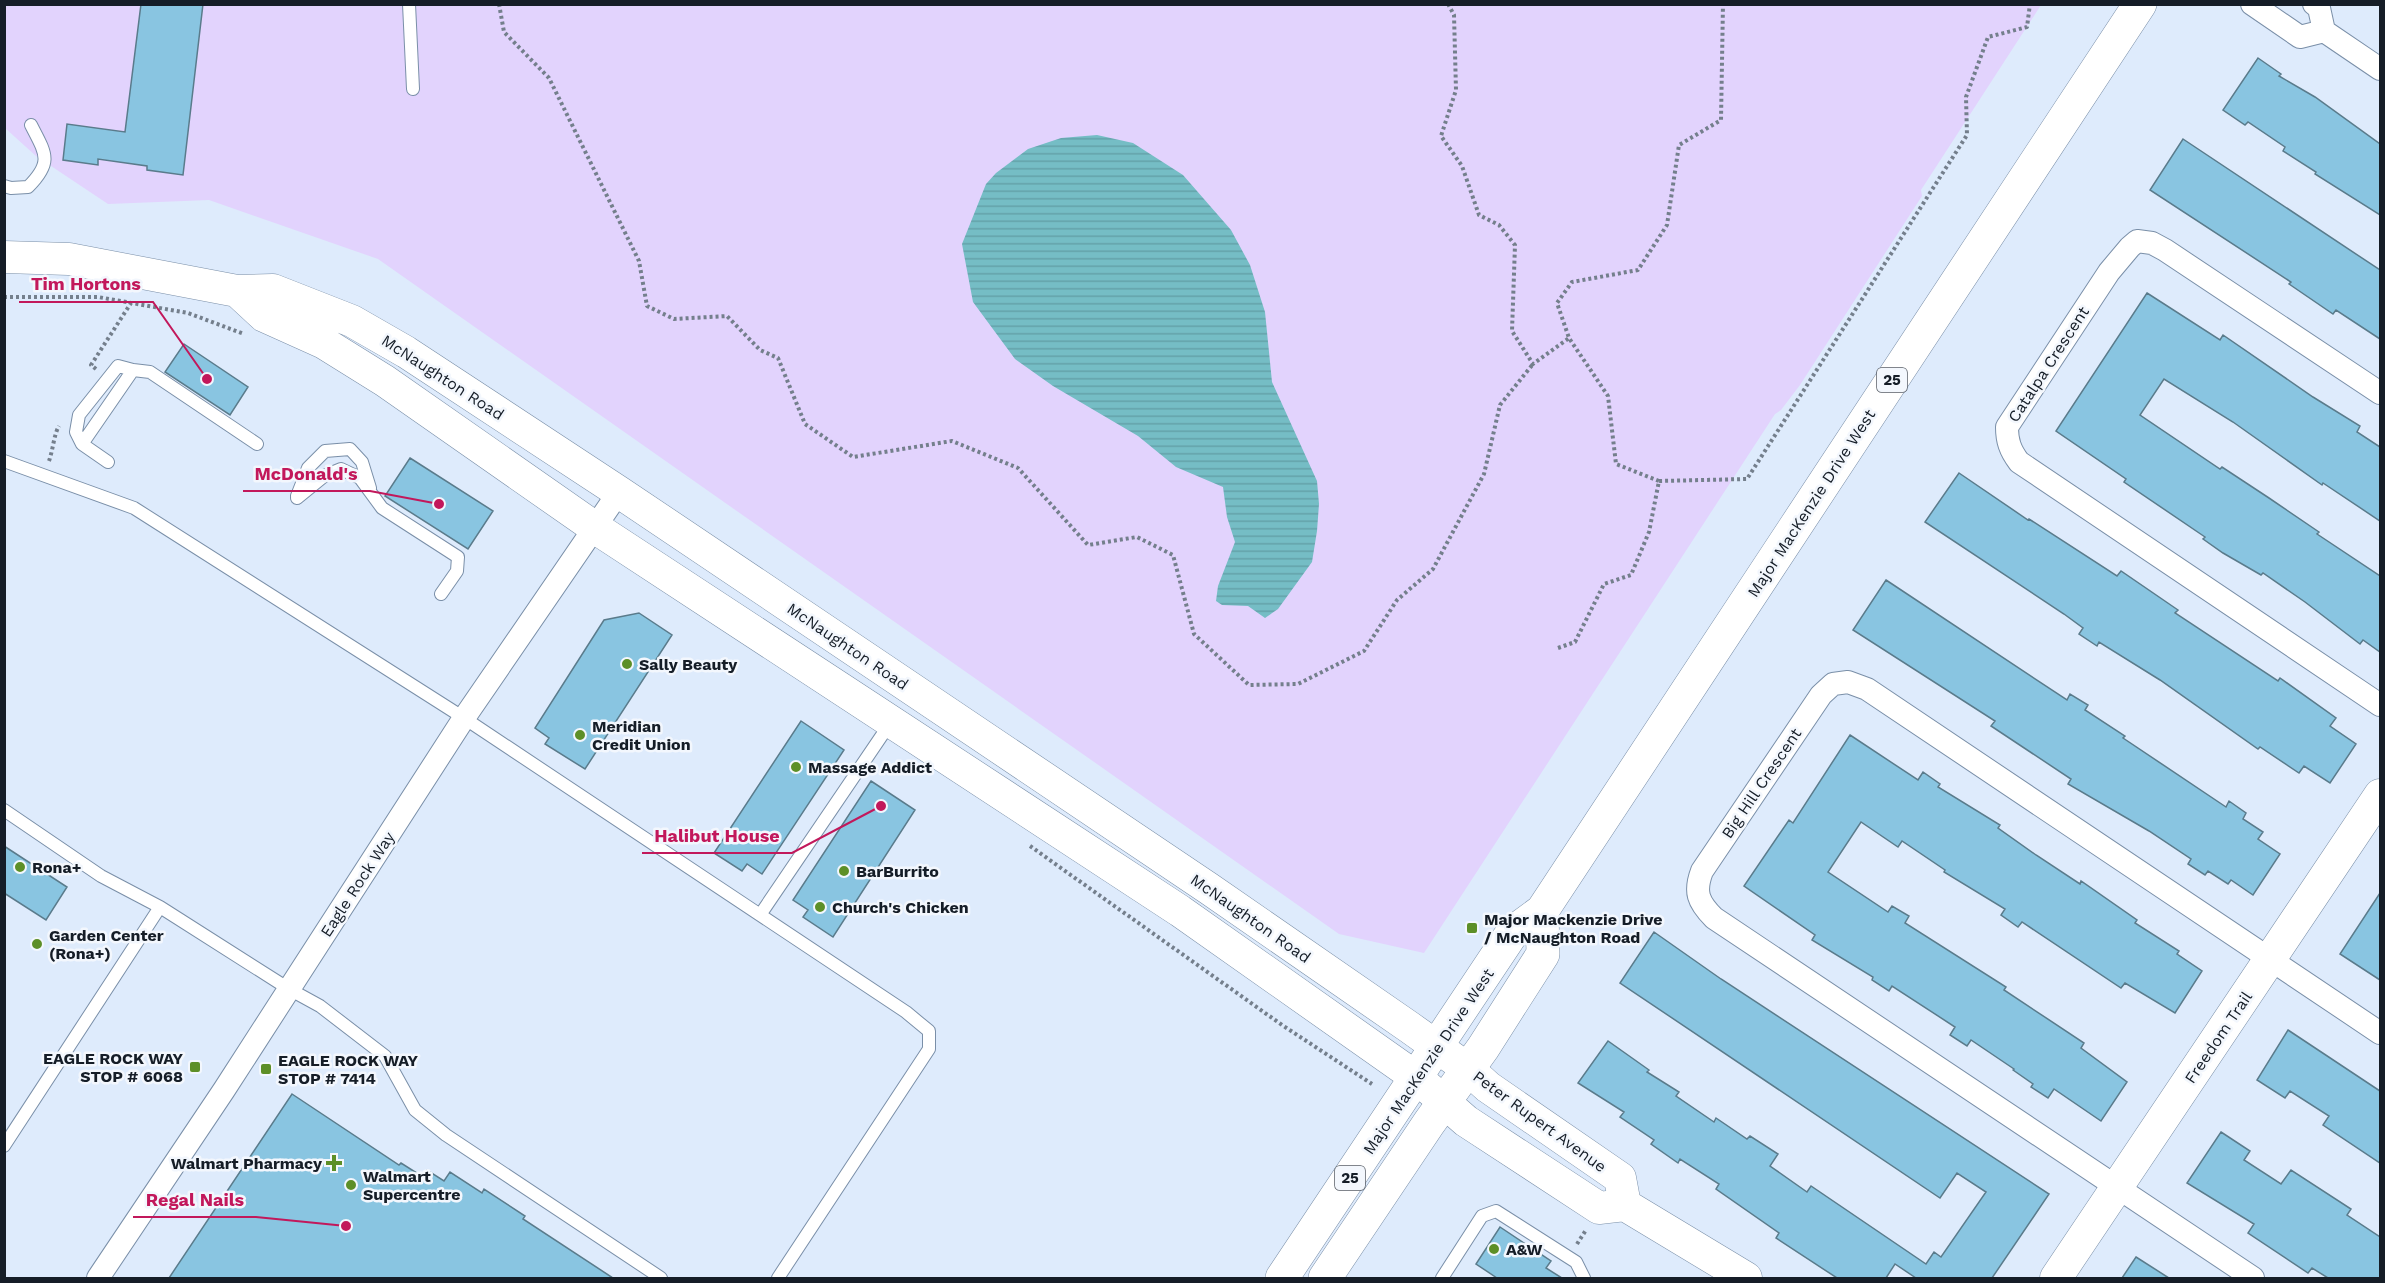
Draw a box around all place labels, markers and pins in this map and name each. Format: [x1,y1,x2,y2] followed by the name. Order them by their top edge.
[19,266,153,302] callout: Tim Hortons
[243,455,370,491] callout: McDonald's
[639,655,738,674] place label: Sally Beauty
[620,657,634,671] marker: Sally Beauty
[592,717,691,754] place label: Meridian Credit Union
[573,728,587,742] marker: Meridian Credit Union
[808,758,932,777] place label: Massage Addict
[789,760,803,774] marker: Massage Addict
[642,817,792,853] callout: Halibut House
[32,858,81,877] place label: Rona+
[13,860,27,874] marker: Rona+
[856,862,939,881] place label: BarBurrito
[837,864,851,878] marker: BarBurrito
[832,898,969,917] place label: Church's Chicken
[813,900,827,914] marker: Church's Chicken
[1484,910,1663,947] place label: Major Mackenzie Drive / McNaughton Road
[1465,921,1479,935] marker: Major Mackenzie Drive / McNaughton Road
[49,926,164,963] place label: Garden Center (Rona+)
[30,937,44,951] marker: Garden Center (Rona+)
[43,1049,183,1086] place label: EAGLE ROCK WAY STOP # 6068
[278,1051,419,1088] place label: EAGLE ROCK WAY STOP # 7414
[188,1060,202,1074] marker: EAGLE ROCK WAY STOP # 6068
[259,1062,273,1076] marker: EAGLE ROCK WAY STOP # 7414
[171,1154,323,1173] place label: Walmart Pharmacy
[327,1156,341,1170] marker: Walmart Pharmacy
[363,1167,461,1204] place label: Walmart Supercentre
[344,1178,358,1192] marker: Walmart Supercentre
[133,1181,256,1217] callout: Regal Nails
[1506,1240,1543,1259] place label: A&W
[1487,1242,1501,1256] marker: A&W

